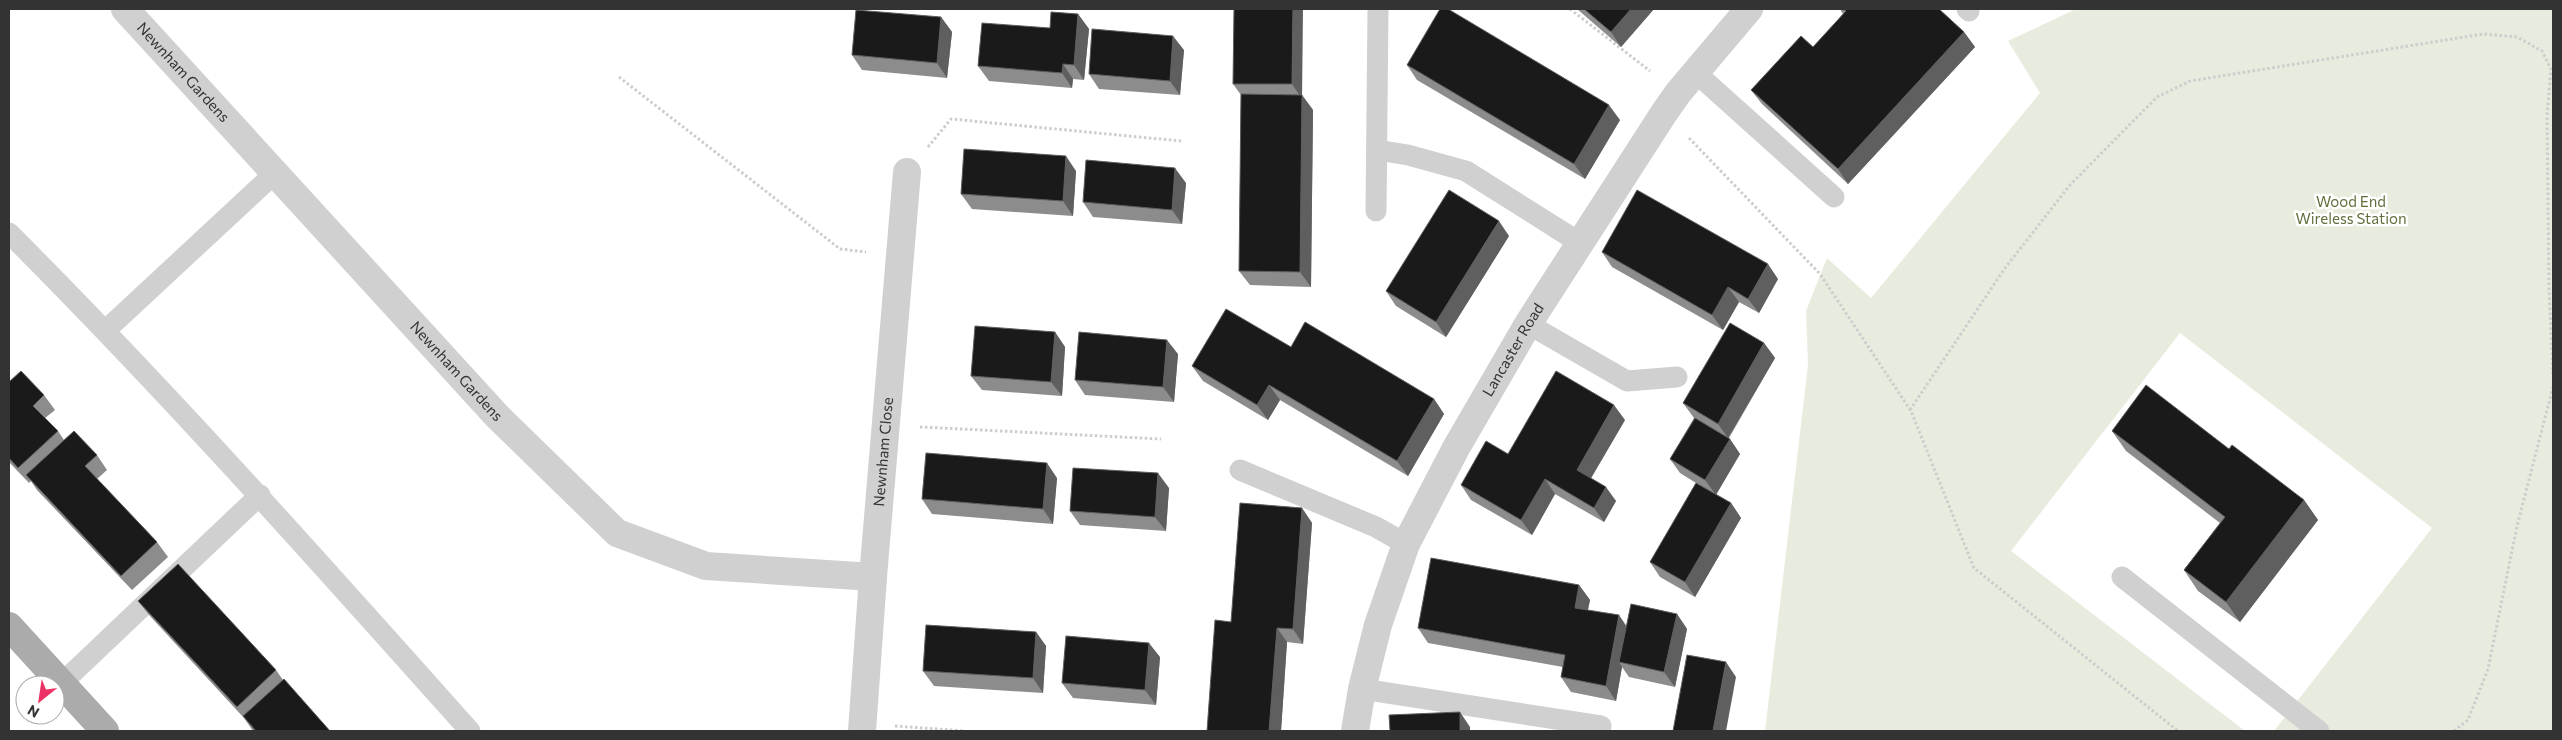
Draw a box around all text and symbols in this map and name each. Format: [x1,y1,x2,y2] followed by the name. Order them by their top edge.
[134,18,234,126] street label: Newnham Gardens
[2295,192,2407,227] park label: Wood End Wireless Station
[1478,300,1547,399] street label: Lancaster Road
[407,317,507,425] street label: Newnham Gardens
[869,396,896,507] street label: Newnham Close
[15,675,65,725] north arrow
[24,702,42,722] text: N

